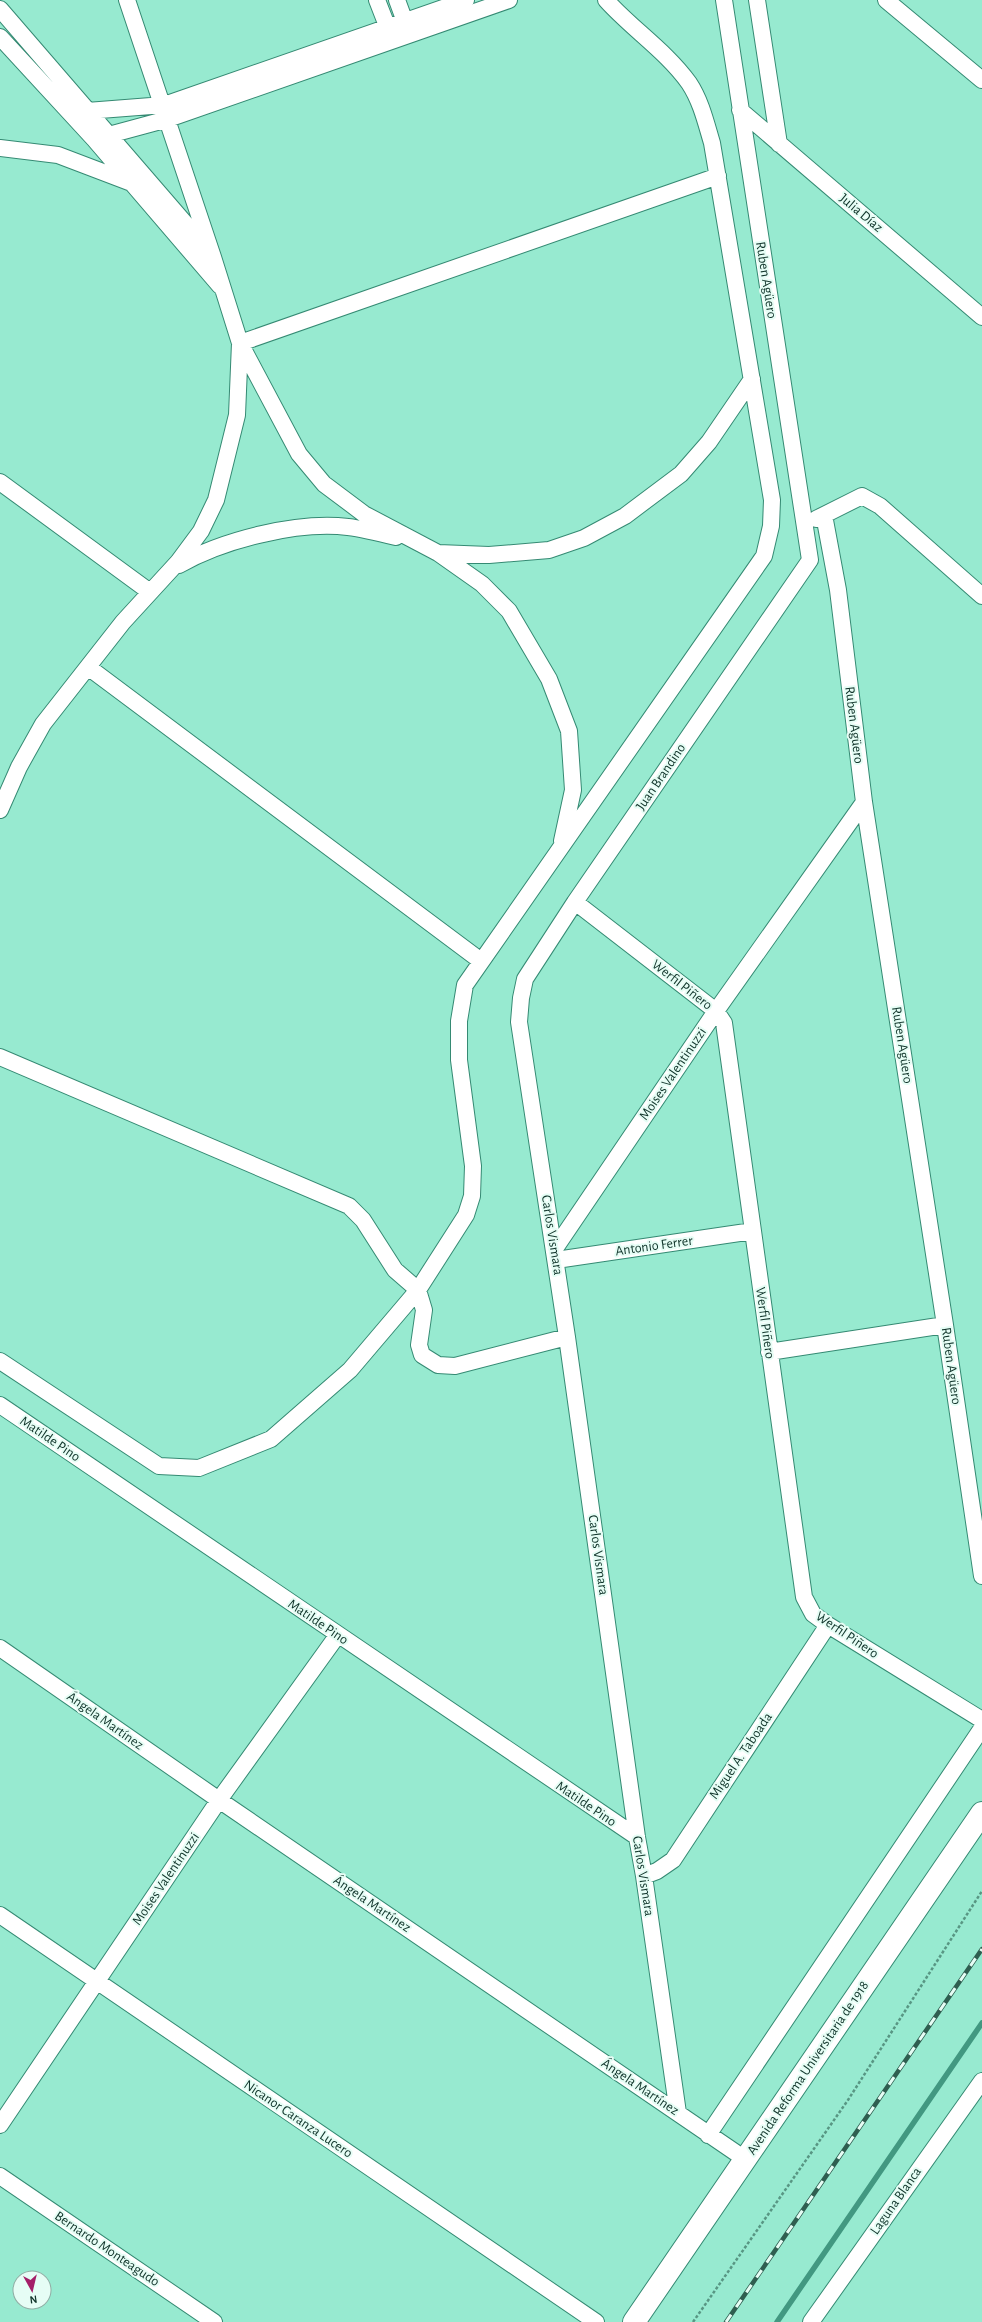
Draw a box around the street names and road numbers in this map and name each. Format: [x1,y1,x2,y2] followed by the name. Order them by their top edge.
[837,191,885,235] street label: Julia Díaz
[753,241,779,320] street label: Ruben Agüero
[842,686,866,765] street label: Ruben Agüero
[634,741,688,813] street label: Juan Brandino
[649,957,715,1013] street label: Werfil Piñero
[889,1006,915,1085] street label: Ruben Agüero
[637,1025,709,1123] street label: Moises Valentinuzzi
[539,1194,565,1277] street label: Carlos Vismara
[614,1234,694,1258] street label: Antonio Ferrer
[753,1286,777,1360] street label: Werfil Piñero
[939,1327,963,1406] street label: Ruben Agüero
[17,1414,83,1464] street label: Matilde Pino
[585,1514,611,1597] street label: Carlos Vismara
[285,1597,351,1647] street label: Matilde Pino
[813,1609,881,1661] street label: Werfil Piñero
[64,1687,148,1753] street label: Ángela Martínez
[707,1710,775,1802] street label: Miguel A. Taboada
[553,1779,619,1829] street label: Matilde Pino
[130,1830,202,1928] street label: Moises Valentinuzzi
[630,1835,656,1918] street label: Carlos Vismara
[331,1871,415,1935] street label: Ángela Martínez
[745,1979,871,2157] street label: Avenida Reforma Universitaria de 1918
[599,2054,683,2118] street label: Ángela Martínez
[241,2078,355,2161] street label: Nicanor Caranza Lucero
[868,2164,925,2237] street label: Laguna Blanca
[52,2209,162,2289] street label: Bernardo Monteagudo

